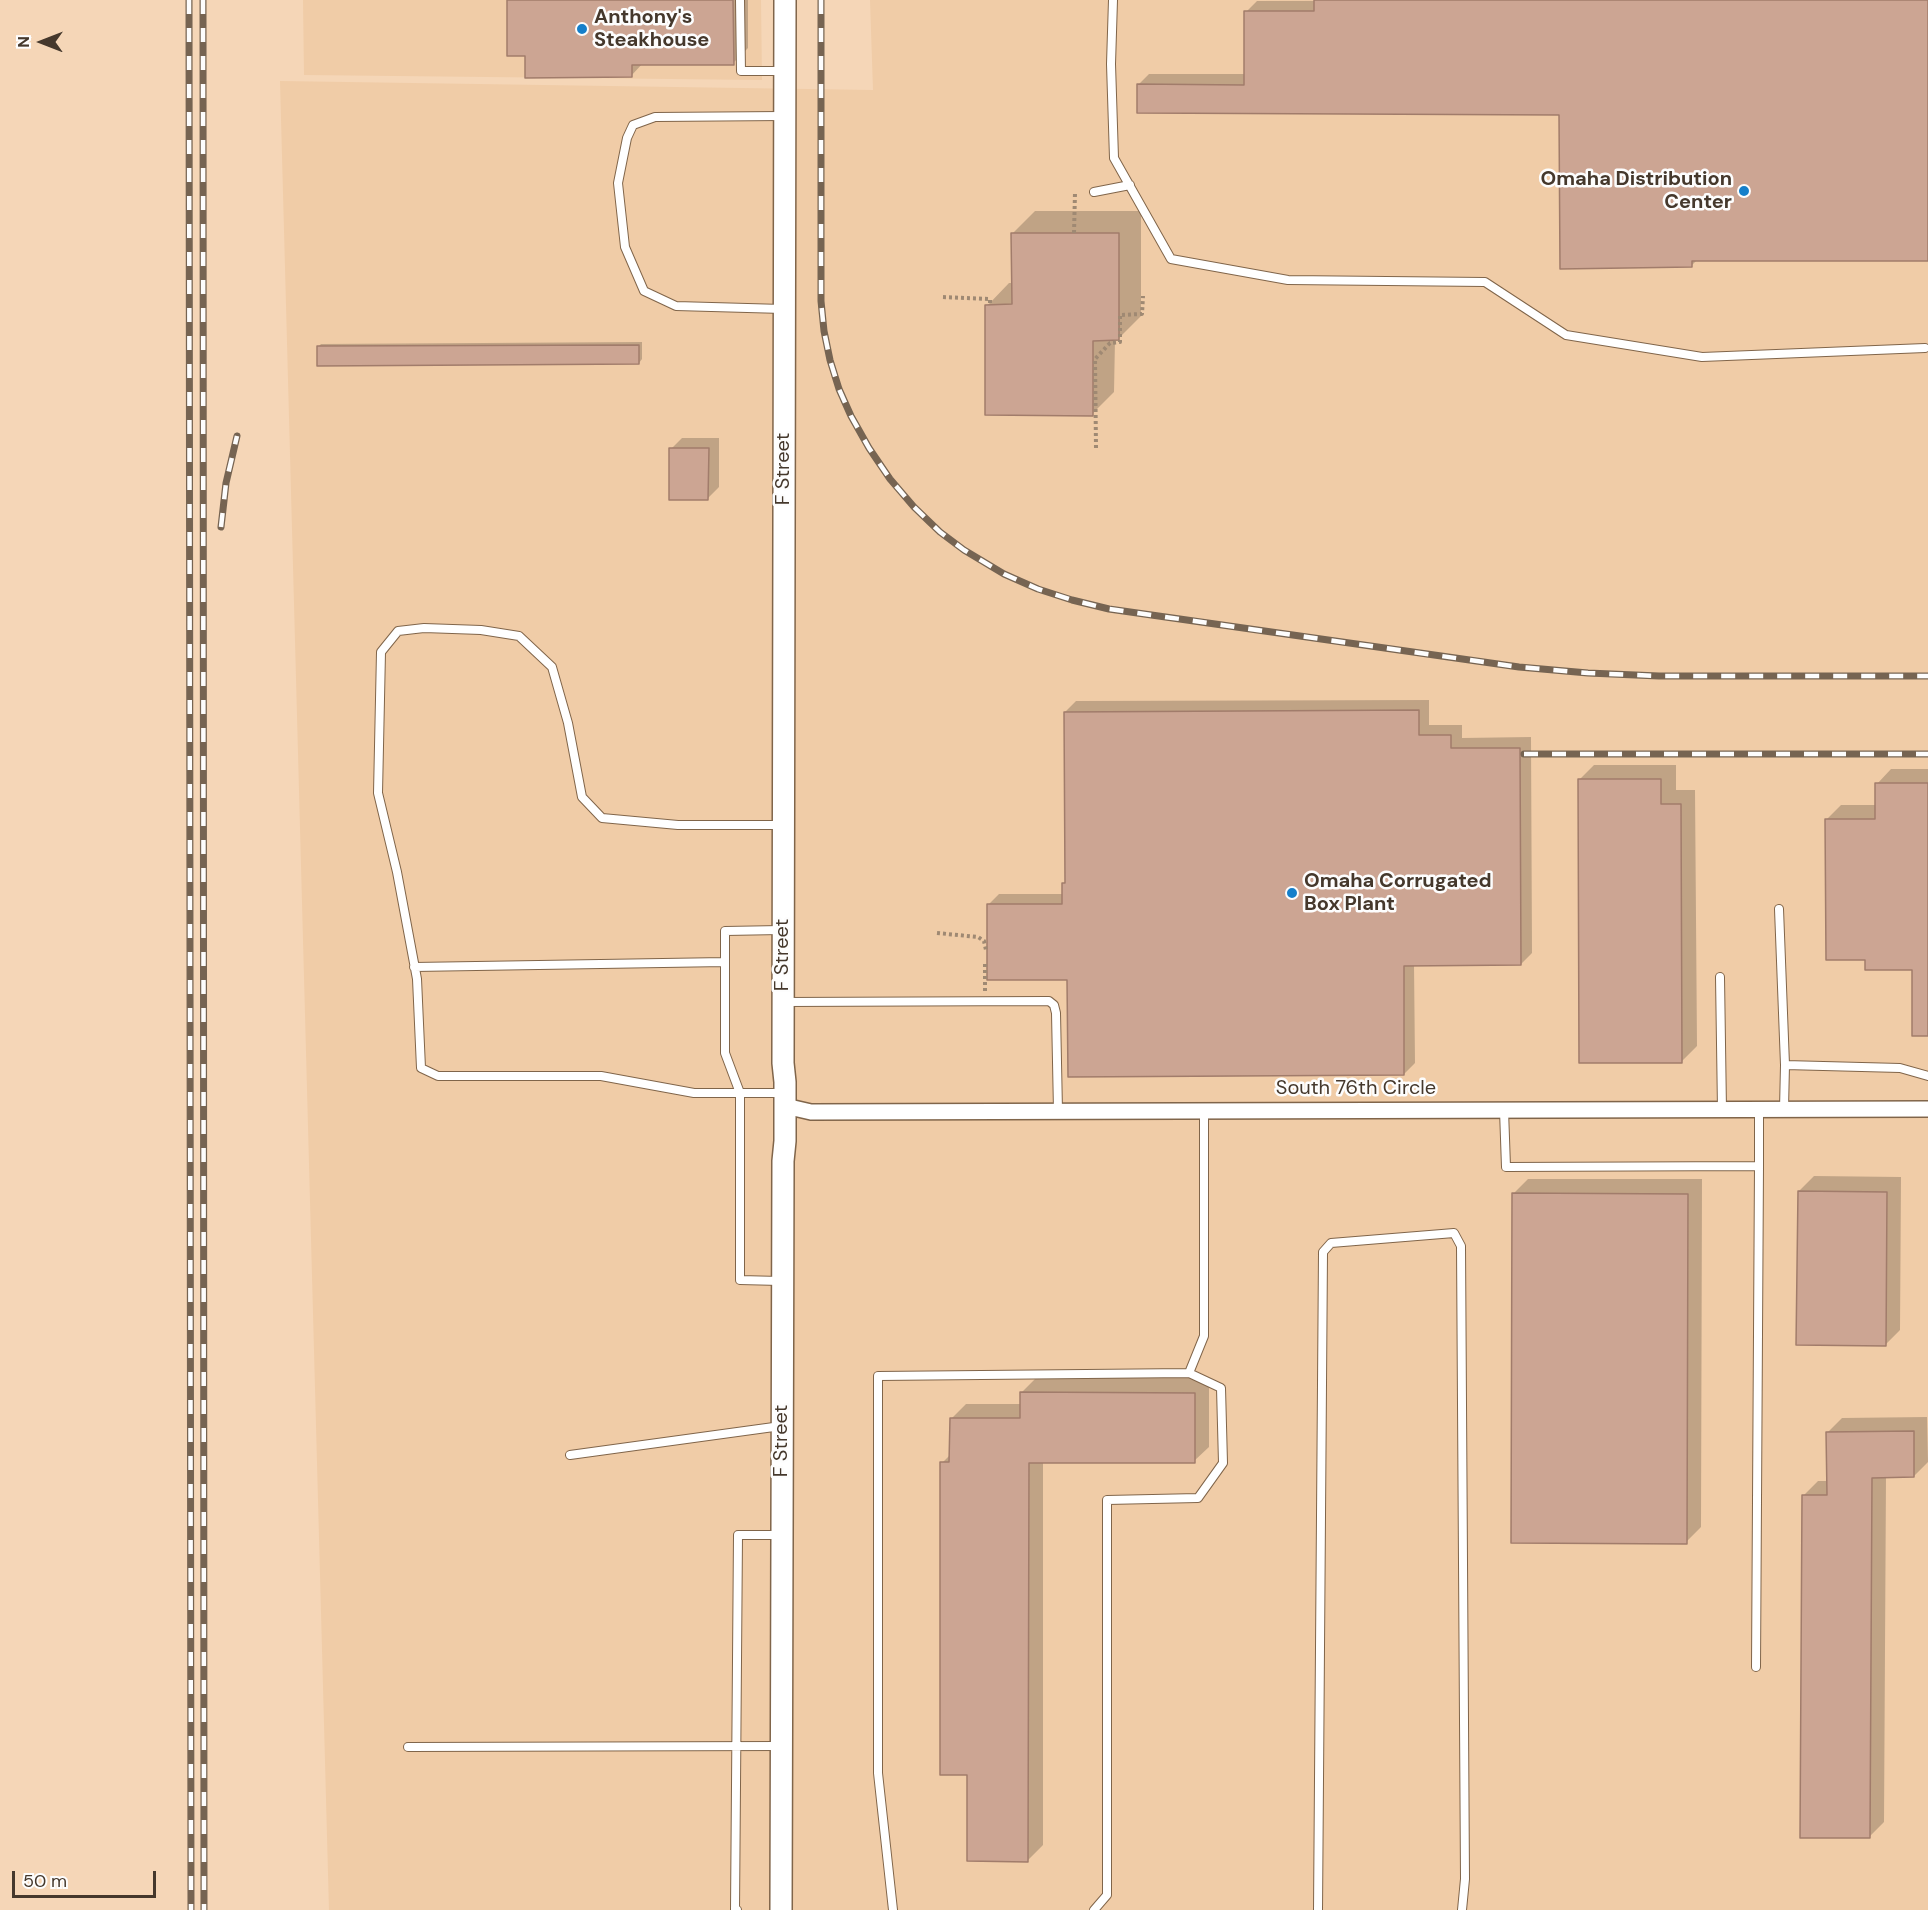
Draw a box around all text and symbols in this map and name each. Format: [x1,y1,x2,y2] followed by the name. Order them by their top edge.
[594,6,709,53] place label: Anthony's Steakhouse
[12,12,72,72] north arrow
[575,22,589,36] marker: Anthony's Steakhouse
[13,36,34,48] text: N
[1541,168,1732,215] place label: Omaha Distribution Center
[1737,184,1751,198] marker: Omaha Distribution Center
[772,433,796,505] street label: F Street
[1304,870,1492,917] place label: Omaha Corrugated Box Plant
[1285,886,1299,900] marker: Omaha Corrugated Box Plant
[771,919,795,991] street label: F Street
[1276,1077,1436,1101] street label: South 76th Circle
[770,1405,794,1477] street label: F Street
[15,1859,159,1897] scale bar
[23,1869,67,1893] text: 50 m

